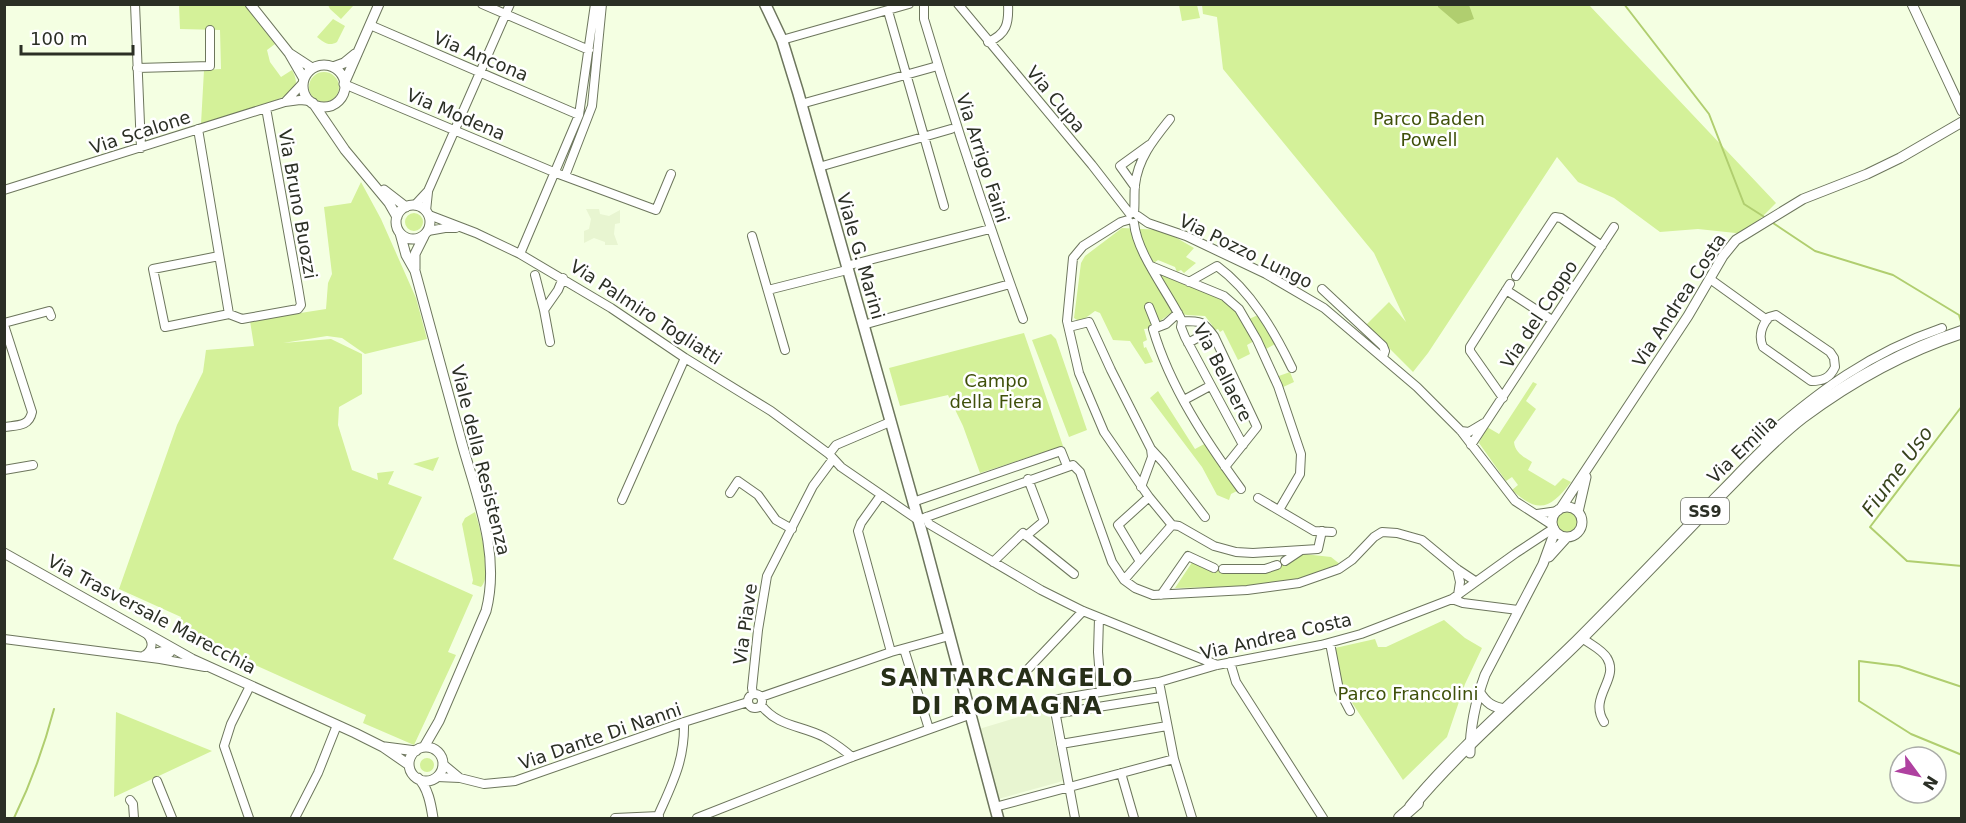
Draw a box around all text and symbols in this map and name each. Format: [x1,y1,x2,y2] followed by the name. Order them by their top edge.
[21,18,134,56] scale bar
[431,27,531,85] street label: Via Ancona
[30,28,88,49] text: 100 m
[1022,62,1090,136] street label: Via Cupa
[403,84,509,144] street label: Via Modena
[952,91,1014,225] street label: Via Arrigo Faini
[87,106,193,158] street label: Via Scalone
[1373,108,1485,150] park label: Parco Baden Powell
[274,128,322,280] street label: Via Bruno Buozzi
[833,190,889,322] street label: Viale G. Marini
[1176,210,1316,292] street label: Via Pozzo Lungo
[1628,229,1730,371] street label: Via Andrea Costa
[566,255,726,369] street label: Via Palmiro Togliatti
[1496,256,1582,372] street label: Via del Coppo
[1189,319,1257,425] street label: Via Bellaere
[447,363,515,557] street label: Viale della Resistenza
[950,370,1042,412] park label: Campo della Fiera
[1703,411,1781,487] street label: Via Emilia
[1856,421,1938,521] water label: Fiume Uso
[1681,498,1729,524] road number: SS9
[44,550,260,678] street label: Via Trasversale Marecchia
[729,582,761,666] street label: Via Piave
[1198,608,1354,664] street label: Via Andrea Costa
[880,664,1134,720] district label: SANTARCANGELO DI ROMAGNA
[1338,683,1478,704] park label: Parco Francolini
[516,698,684,774] street label: Via Dante Di Nanni
[1888,745,1948,805] north arrow
[1919,772,1942,794] text: N

